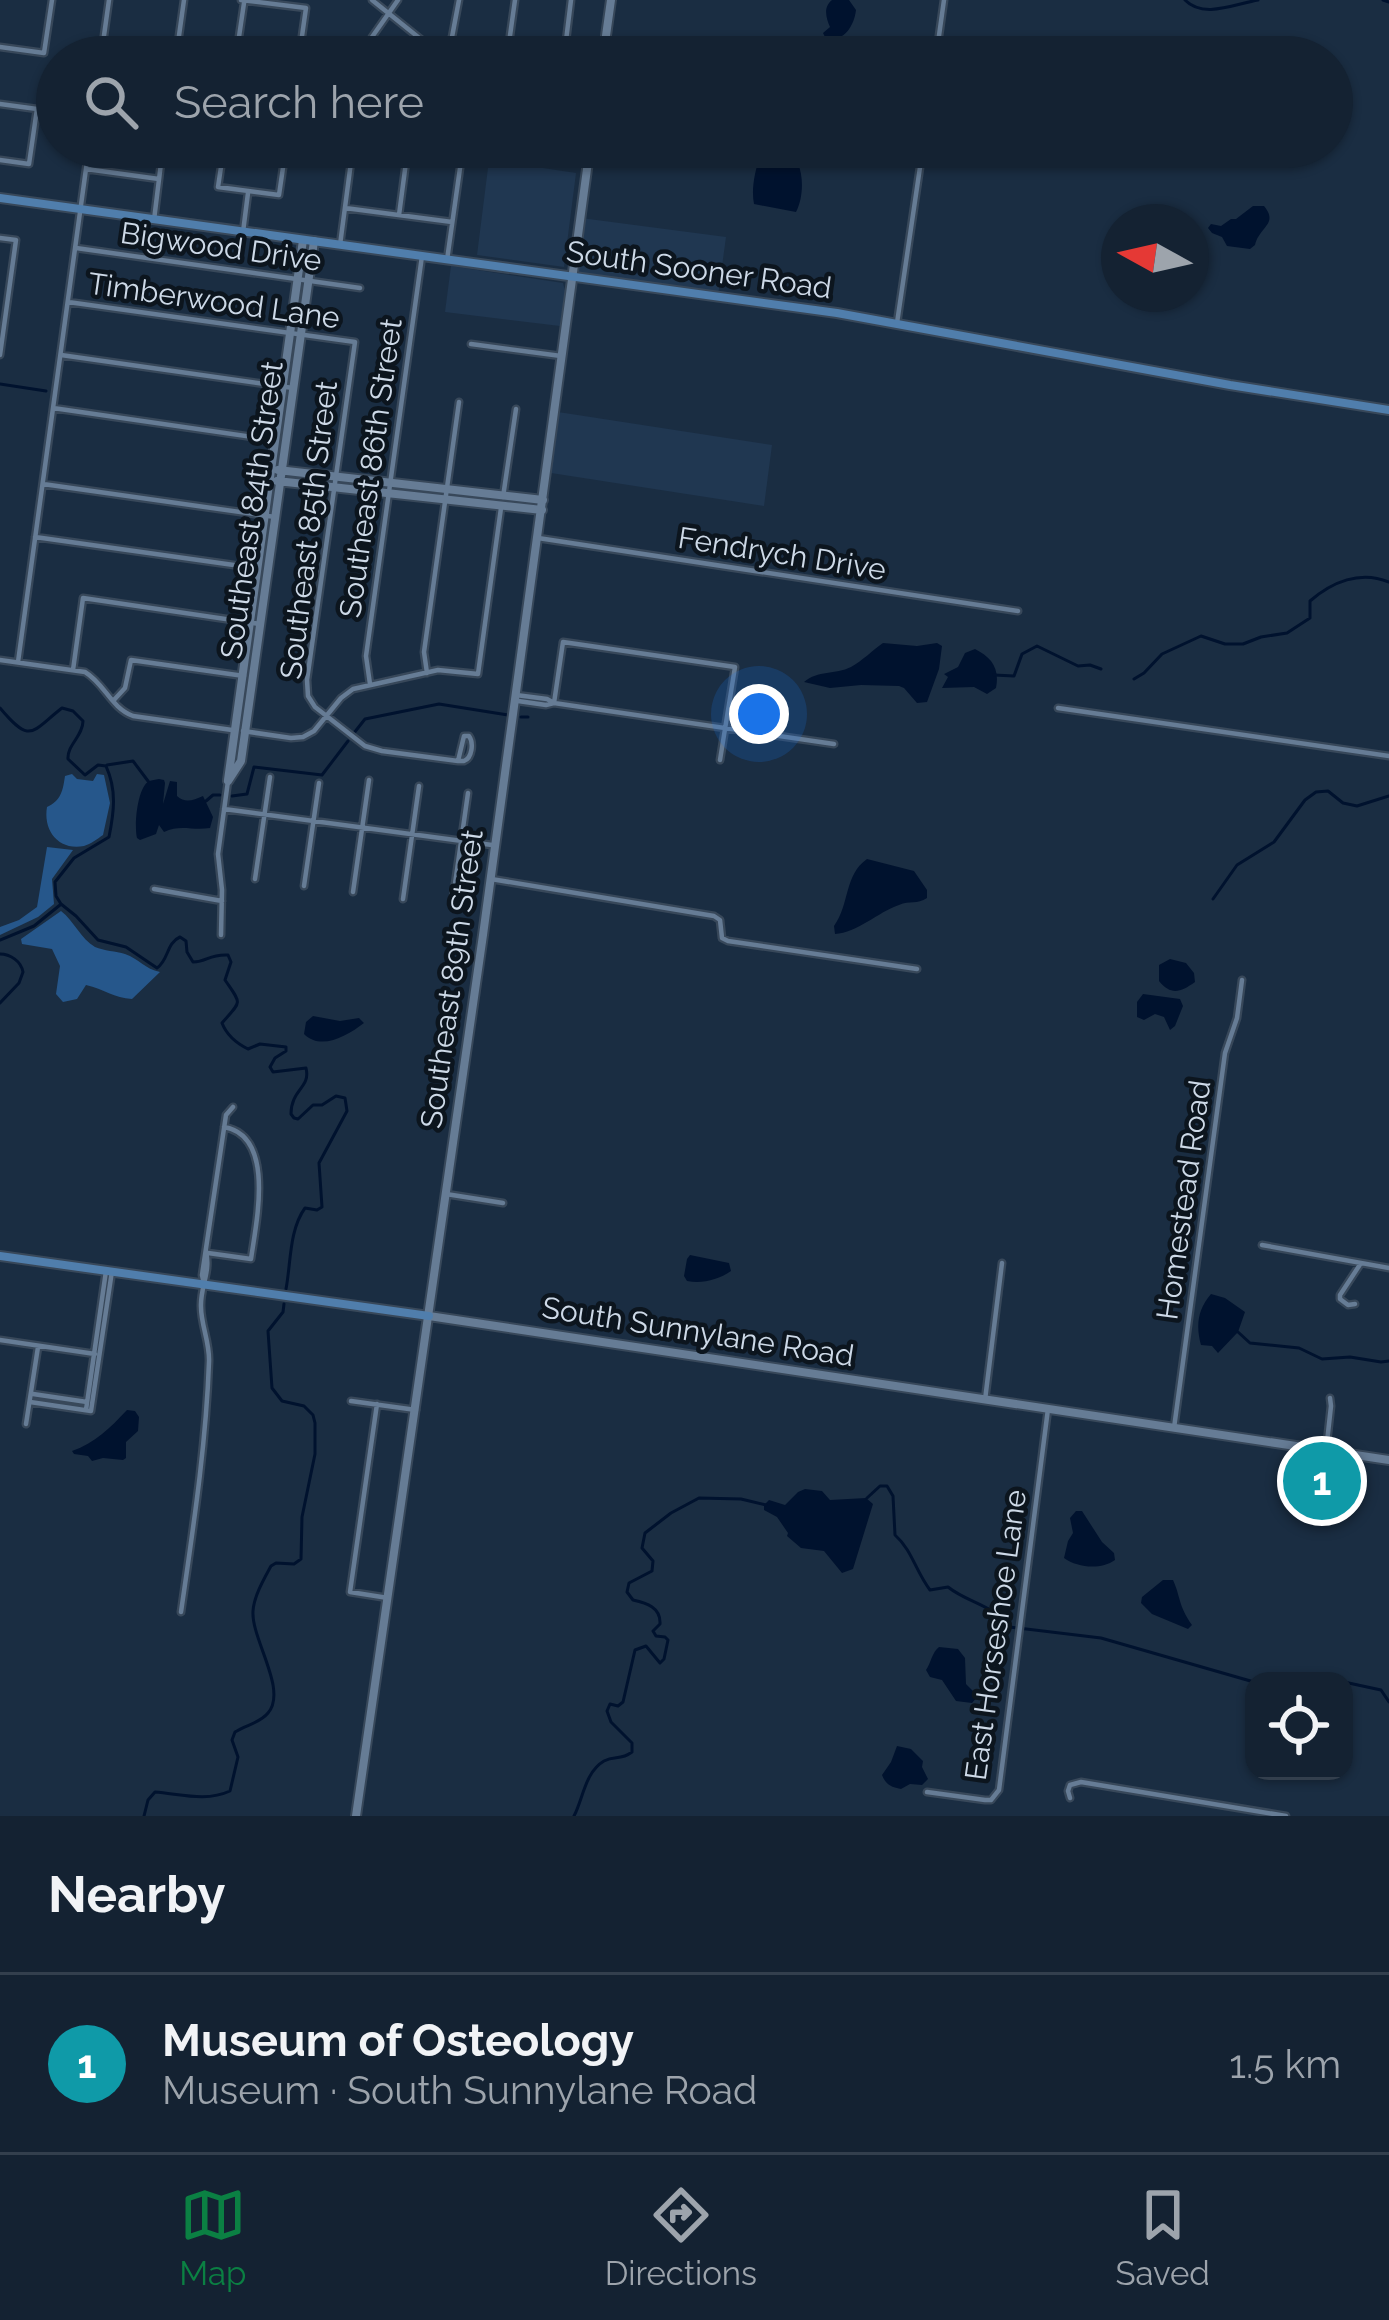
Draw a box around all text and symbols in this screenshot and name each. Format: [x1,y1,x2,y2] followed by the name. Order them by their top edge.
[36,36,1353,168] search box
[78,69,144,135] icon: search
[174,76,424,129] text: Search here
[1101,204,1209,312] north arrow
[118,215,324,278] street label: Bigwood Drive
[564,234,834,305] street label: South Sooner Road
[86,266,342,335] street label: Timberwood Lane
[332,316,409,620] street label: Southeast 86th Street
[213,359,290,661] street label: Southeast 84th Street
[273,379,344,681] street label: Southeast 85th Street
[676,520,888,587] street label: Fendrych Drive
[729,684,789,744] your location
[413,827,490,1131] street label: Southeast 89th Street
[1149,1078,1218,1322] street label: Homestead Road
[540,1290,857,1373] street label: South Sunnylane Road
[1283,1436,1361,1526] pin: 1
[958,1487,1033,1783] street label: East Horseshoe Lane
[1245,1672,1353,1780] map controls
[1245,1672,1353,1780] button: locate
[48,1864,225,1924] text: Nearby
[162,2014,634,2067] text: Museum of Osteology
[77,2041,97,2087] text: 1
[1229,2041,1341,2087] text: 1.5 km
[162,2067,757,2113] text: Museum · South Sunnylane Road
[179,2182,246,2293] tab: Map
[605,2182,757,2293] tab: Directions
[1115,2182,1210,2293] tab: Saved

